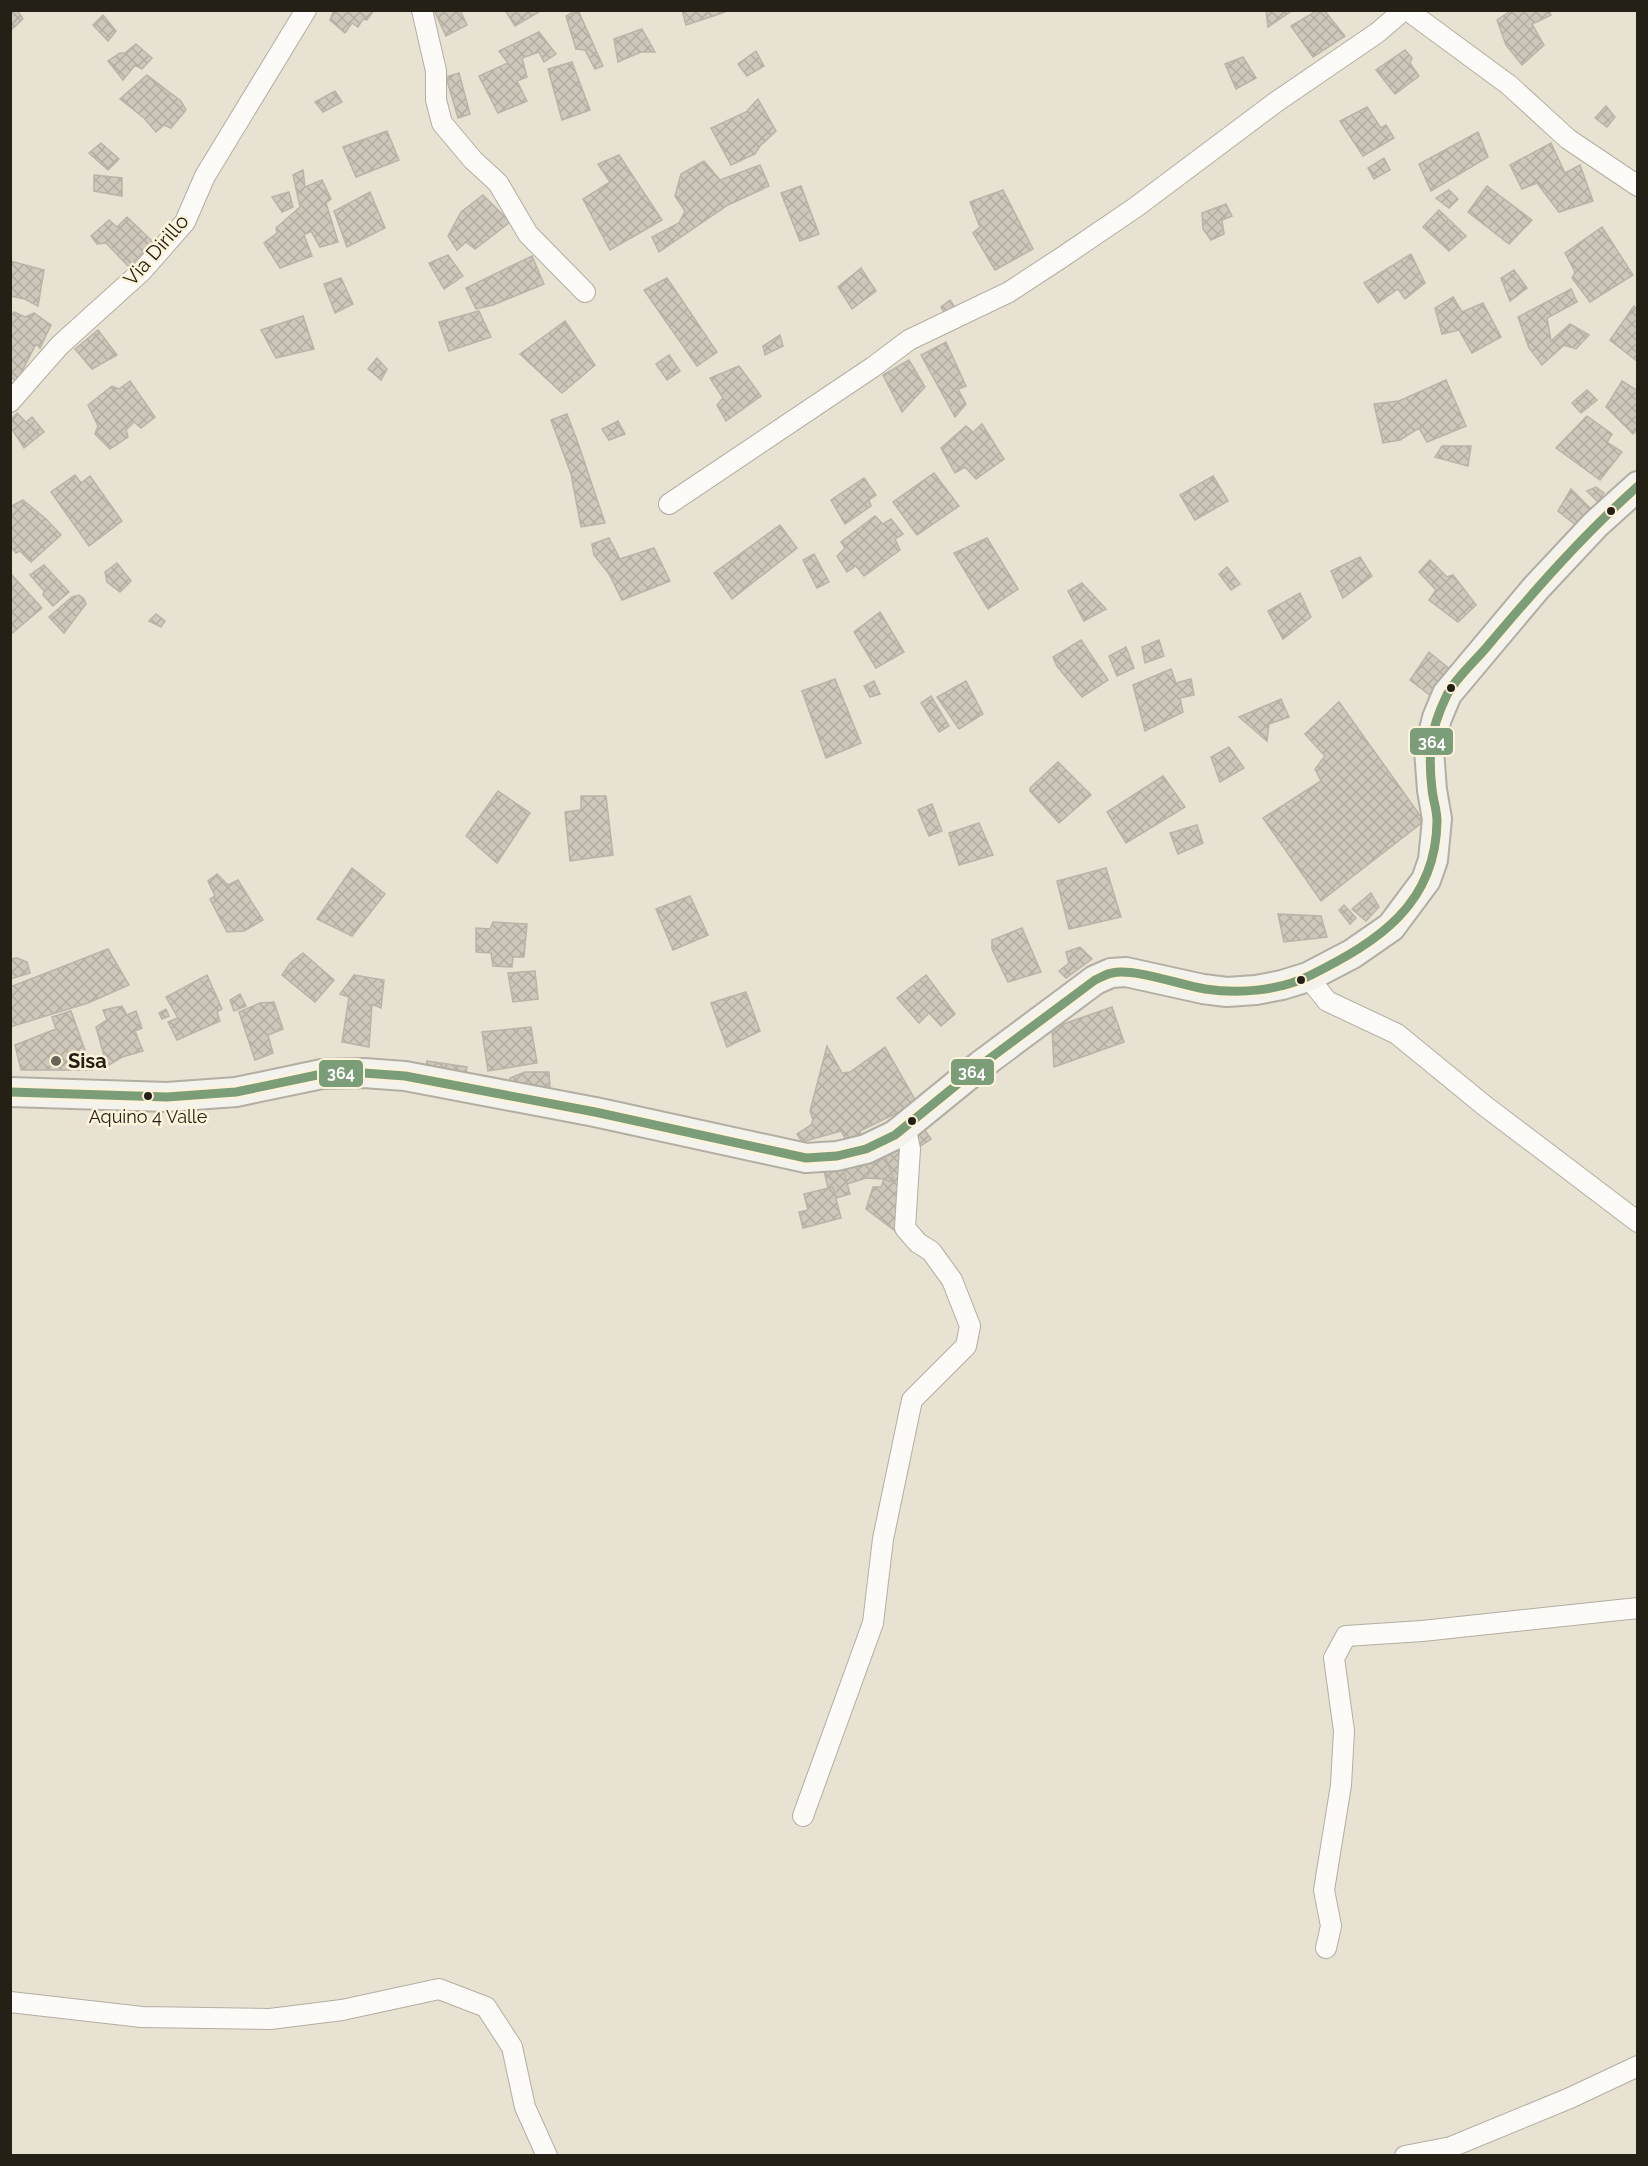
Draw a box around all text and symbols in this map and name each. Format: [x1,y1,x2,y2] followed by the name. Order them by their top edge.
[118,209,194,291] street label: Via Dirillo
[1605,505,1617,517] unlabelled marker
[1445,682,1457,694] unlabelled marker
[1409,727,1454,756] line badge: 364
[1418,733,1446,752] text: 364
[1295,974,1307,986] unlabelled marker
[68,1049,107,1073] place label: Sisa
[49,1054,63,1068] marker: Sisa
[950,1058,995,1086] line badge: 364
[318,1059,364,1088] line badge: 364
[958,1063,986,1082] text: 364
[327,1064,355,1083] text: 364
[142,1090,154,1102] marker: Aquino 4 Valle
[89,1106,208,1127] place label: Aquino 4 Valle
[906,1115,918,1127] unlabelled marker

